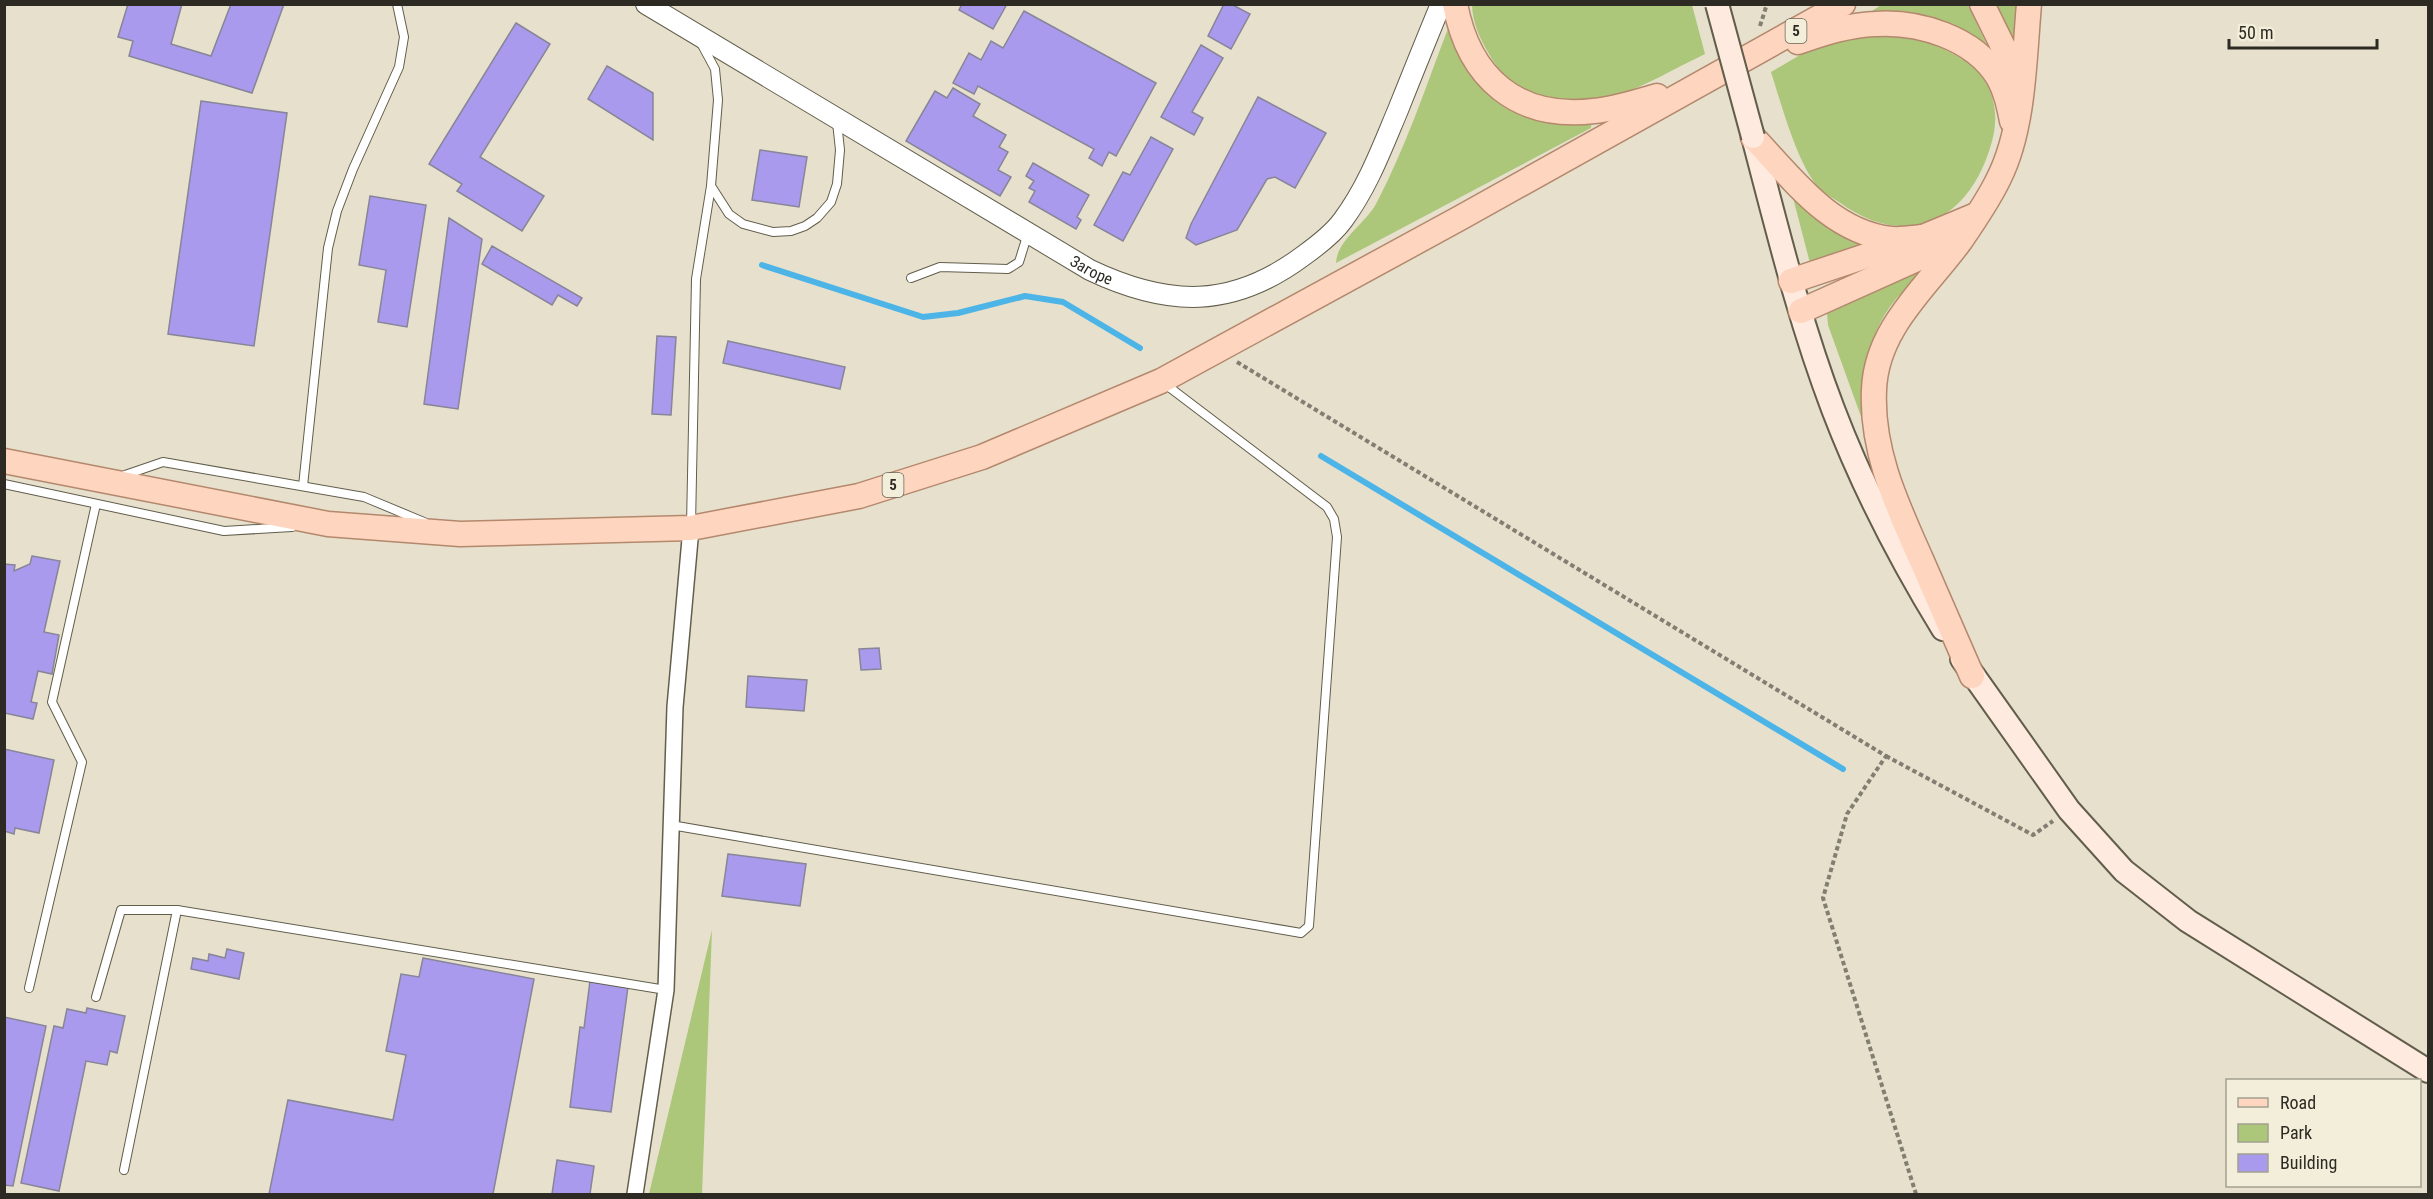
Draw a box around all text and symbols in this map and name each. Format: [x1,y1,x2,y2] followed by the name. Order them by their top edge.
[2229,12,2378,50] scale bar
[1786,19,1806,43] road number: 5
[2238,22,2273,43] text: 50 m
[1067,251,1115,289] street label: Загоре
[882,473,904,497] road number: 5
[2226,1079,2421,1187] legend
[2280,1092,2316,1113] text: Road
[2280,1122,2312,1143] text: Park
[2280,1152,2337,1173] text: Building

